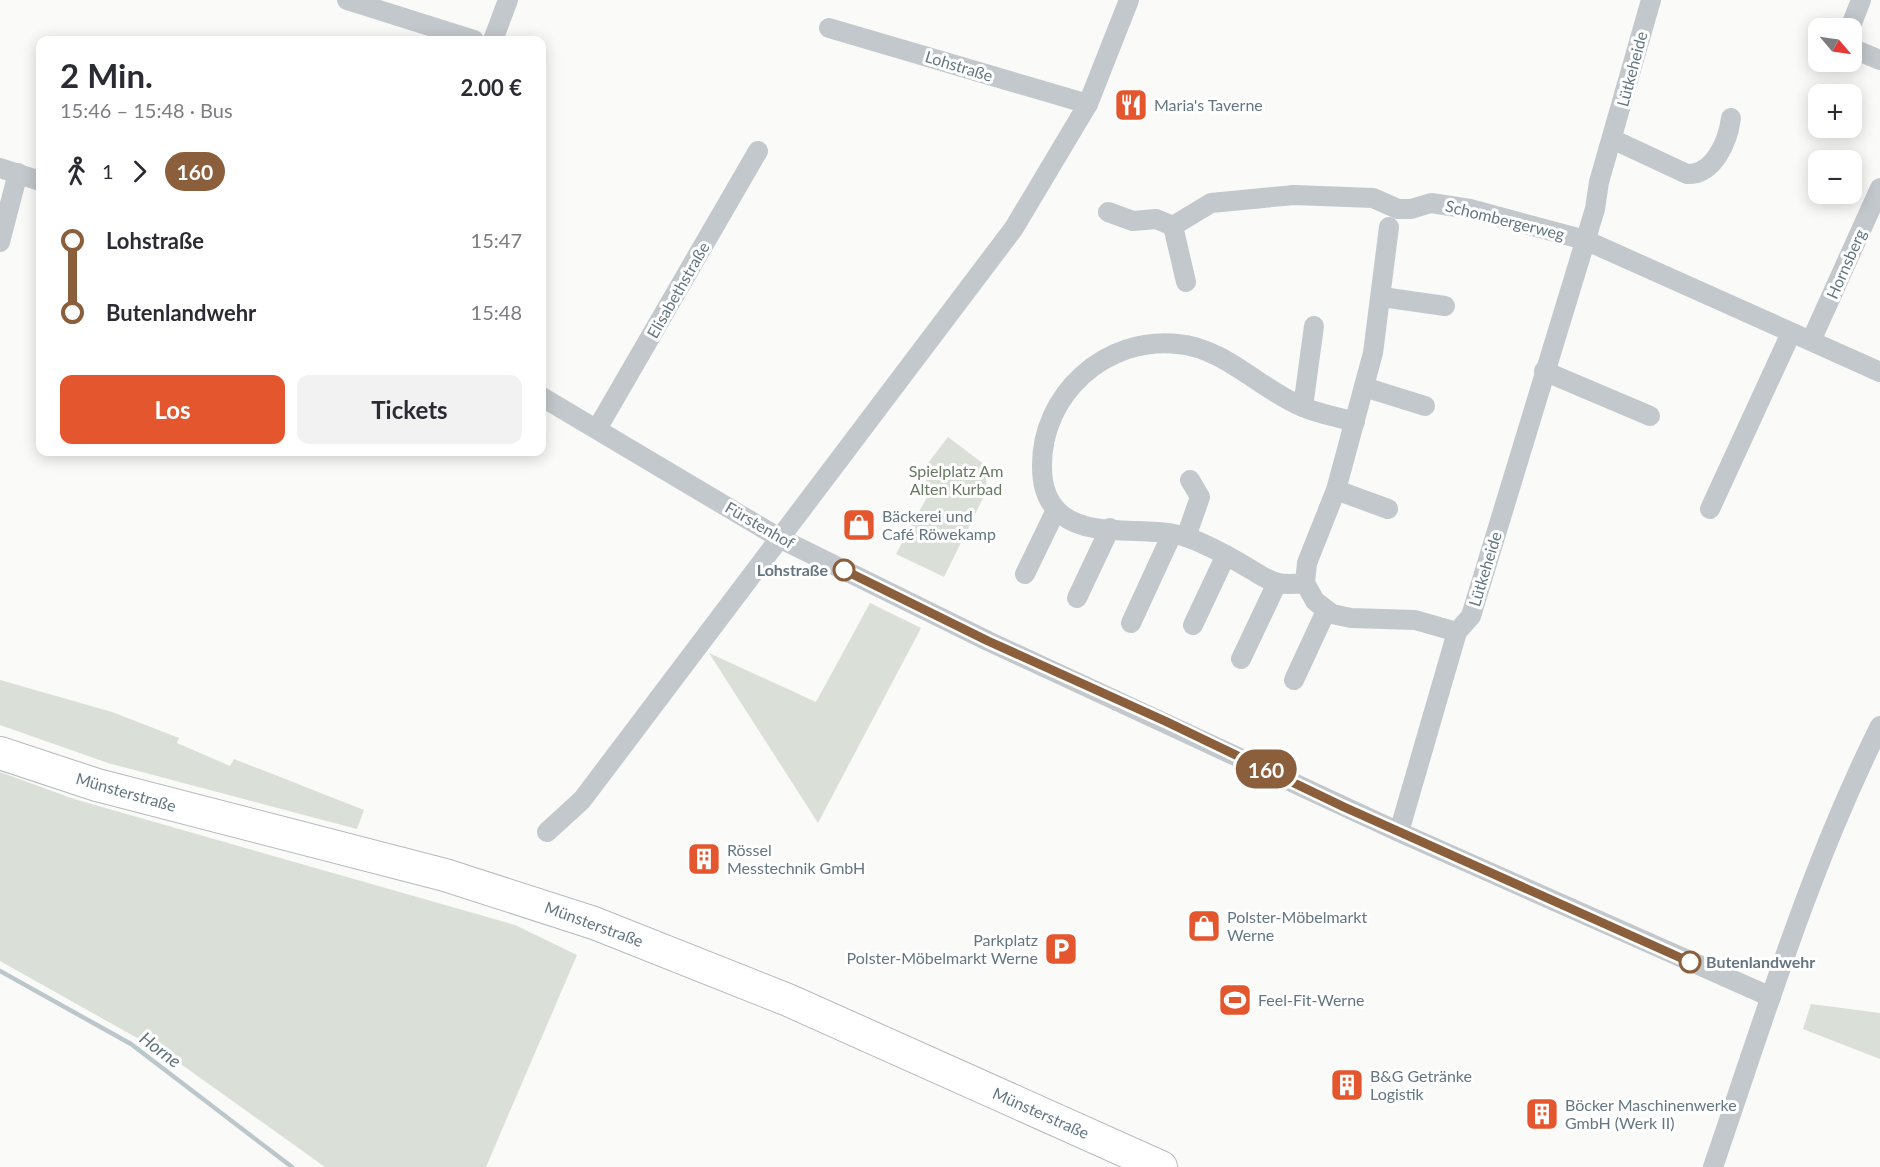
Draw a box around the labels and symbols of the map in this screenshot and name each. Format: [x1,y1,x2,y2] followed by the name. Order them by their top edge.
[1808,18,1862,72] north arrow
[1612,29,1651,109] street label: Lütkeheide
[923,46,995,85] street label: Lohstraße
[1113,87,1149,123] restaurant icon: Maria's Taverne
[1154,95,1263,114] place label: Maria's Taverne
[1444,196,1567,244] street label: Schombergerweg
[1822,226,1869,302] street label: Hornsberg
[642,238,713,341] street label: Elisabethstraße
[909,461,1003,498] park label: Spielplatz Am Alten Kurbad
[722,497,798,552] street label: Fürstenhof
[882,506,996,543] place label: Bäckerei und Café Röwekamp
[841,507,877,543] shop icon: Bäckerei und Café Röwekamp
[1464,529,1505,609] street label: Lütkeheide
[833,559,855,581] marker: Lohstraße
[757,560,828,579] place label: Lohstraße
[1232,750,1300,788] line badge: 160
[74,768,178,815] street label: Münsterstraße
[727,840,865,877] place label: Rössel Messtechnik GmbH
[686,841,722,877] building icon: Rössel Messtechnik GmbH
[542,897,646,950] street label: Münsterstraße
[1227,907,1367,944] place label: Polster-Möbelmarkt Werne
[1186,908,1222,944] shop icon: Polster-Möbelmarkt Werne
[847,930,1038,967] place label: Parkplatz Polster-Möbelmarkt Werne
[1043,931,1079,967] parking icon: Parkplatz Polster-Möbelmarkt Werne
[1679,951,1701,973] marker: Butenlandwehr
[1706,952,1815,971] place label: Butenlandwehr
[1217,982,1253,1018] sports icon: Feel-Fit-Werne
[1258,990,1365,1009] place label: Feel-Fit-Werne
[136,1027,186,1072] water label: Horne
[1370,1066,1472,1103] place label: B&G Getränke Logistik
[1329,1067,1365,1103] building icon: B&G Getränke Logistik
[990,1083,1092,1142] street label: Münsterstraße
[1565,1095,1737,1132] place label: Böcker Maschinenwerke GmbH (Werk II)
[1524,1096,1560,1132] building icon: Böcker Maschinenwerke GmbH (Werk II)

